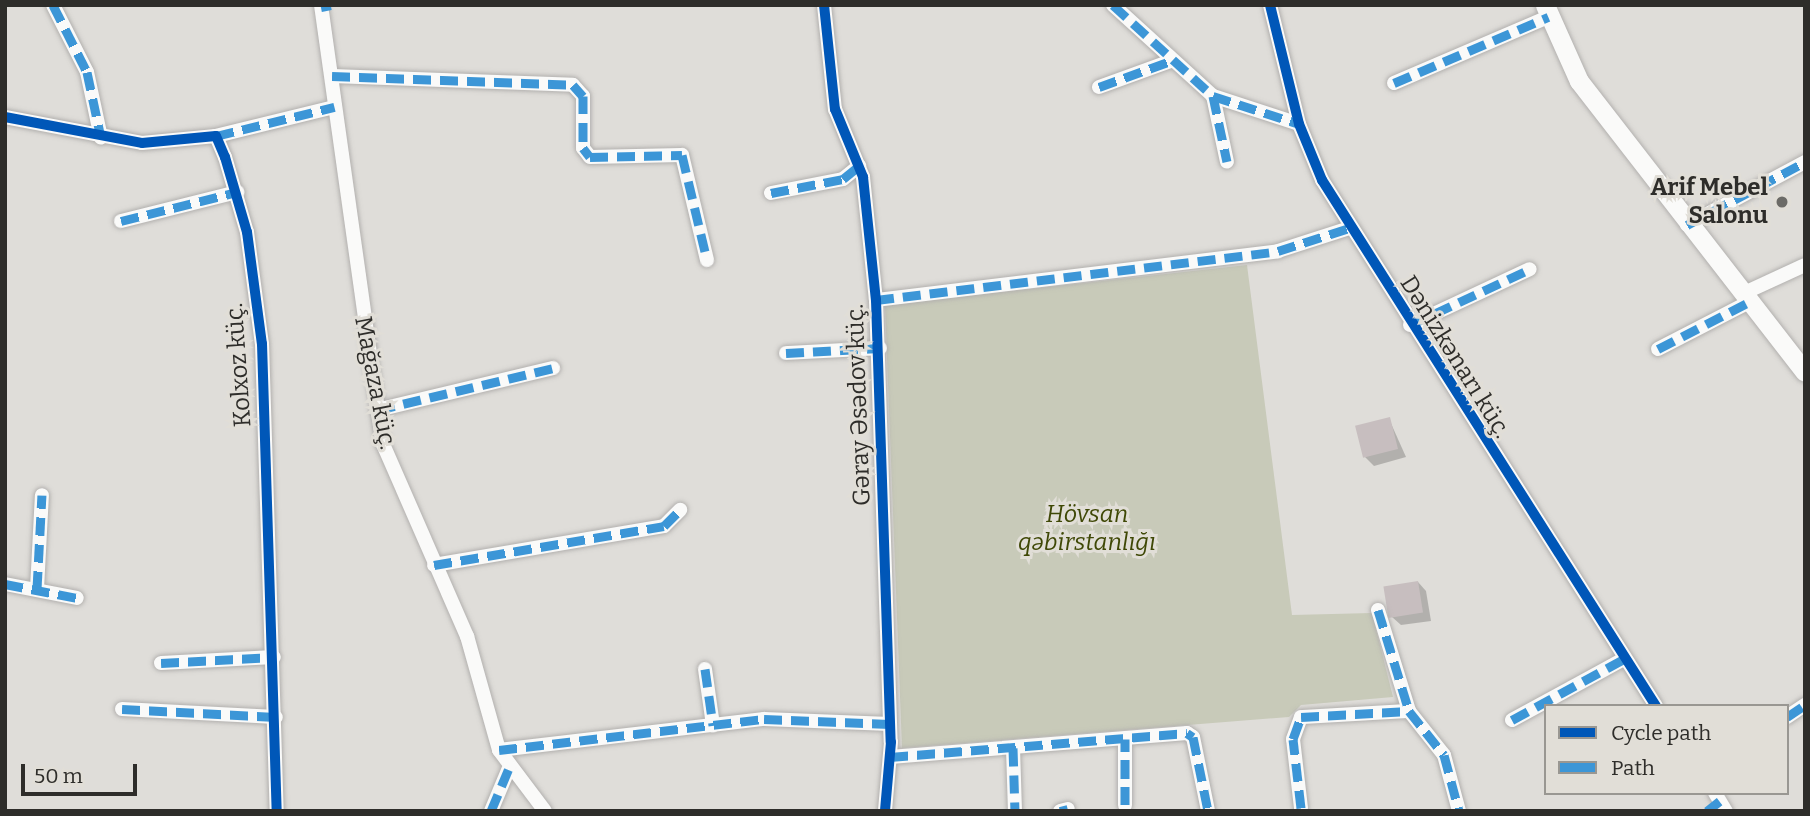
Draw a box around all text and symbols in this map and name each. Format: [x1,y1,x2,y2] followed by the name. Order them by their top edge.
[1650,174,1768,230] place label: Arif Mebel Salonu
[1774,194,1790,210] marker: Arif Mebel Salonu
[1394,270,1516,444] street label: Dənizkənarı küç.
[220,302,258,428] street label: Kolxoz küç.
[841,303,877,507] street label: Gəray Əsədov küç.
[348,314,402,452] street label: Mağaza küç.
[1018,501,1156,557] park label: Hövsan qəbirstanlığı
[1544,704,1789,795] legend
[1611,720,1711,746] text: Cycle path
[24,750,140,794] scale bar
[1611,755,1655,781] text: Path
[34,763,83,789] text: 50 m

